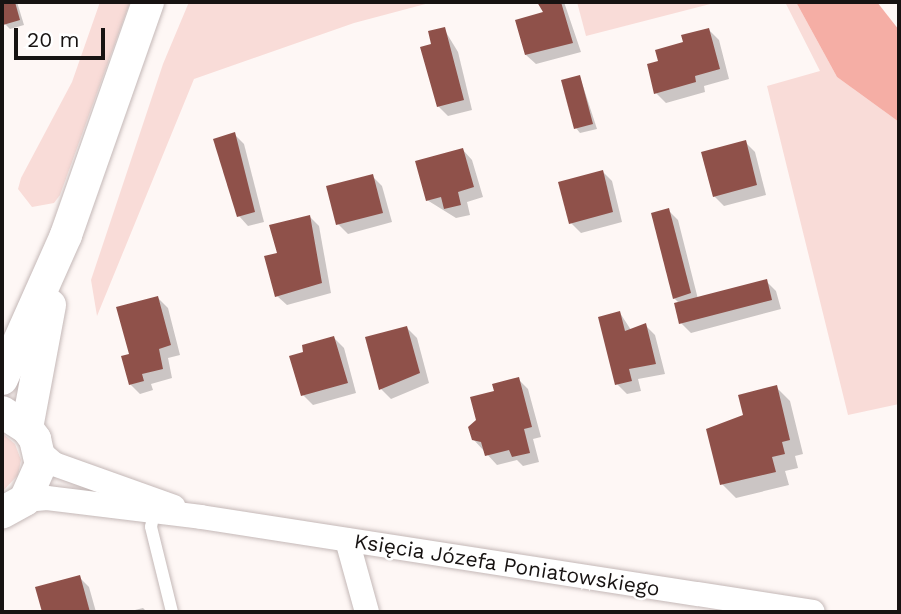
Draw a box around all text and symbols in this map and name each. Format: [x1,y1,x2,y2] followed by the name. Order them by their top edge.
[18,14,108,58] scale bar
[27,27,79,52] text: 20 m
[352,528,662,602] street label: Księcia Józefa Poniatowskiego

